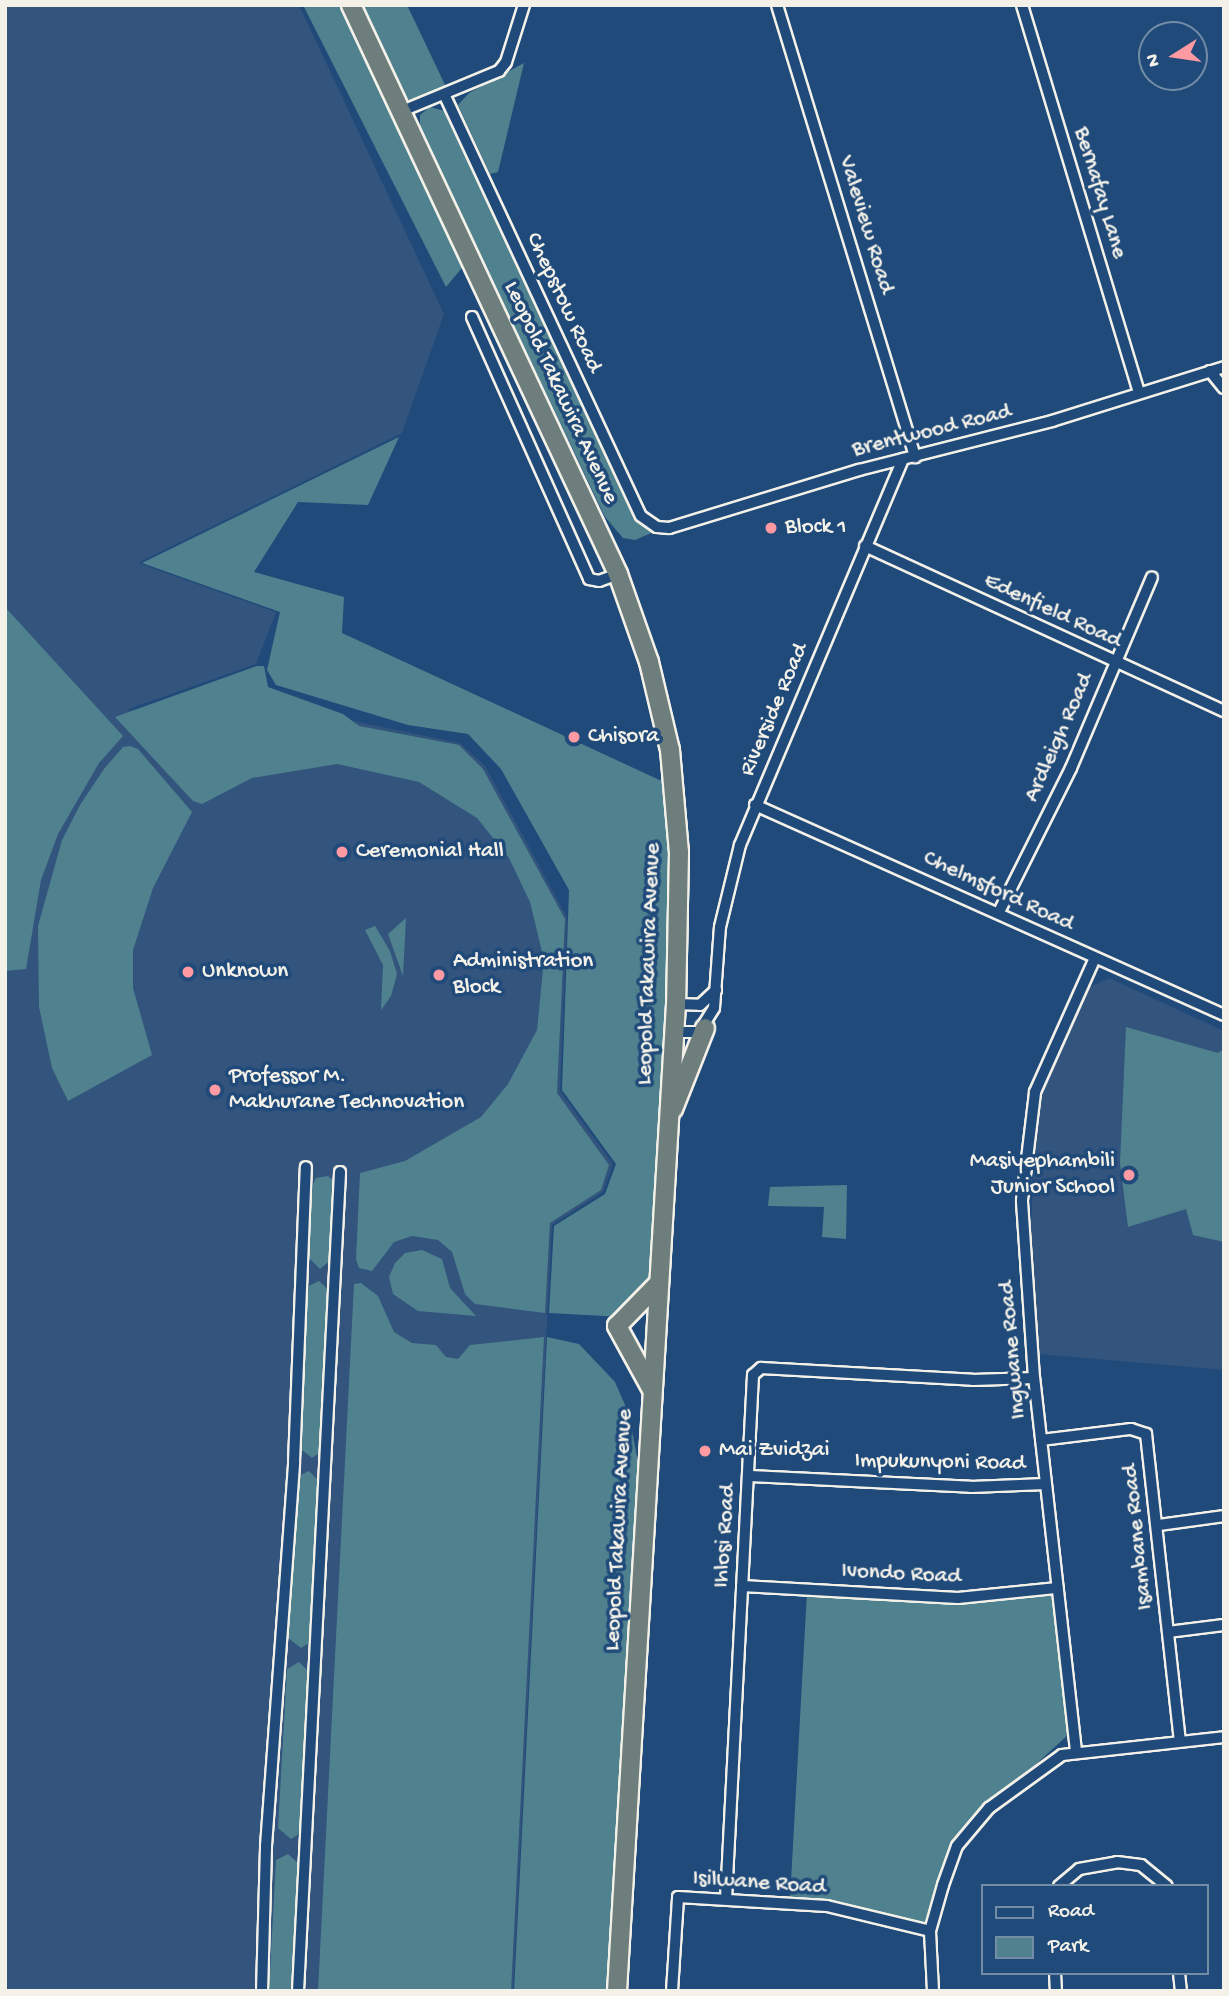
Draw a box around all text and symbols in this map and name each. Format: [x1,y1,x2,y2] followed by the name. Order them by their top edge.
[1138,21,1208,91] north arrow
[1141,52,1166,69] text: N
[1066,124,1132,262] street label: Bernafay Lane
[831,153,899,297] street label: Valeview Road
[519,229,607,377] street label: Chepstow Road
[496,277,624,509] street label: Leopold Takawira Avenue
[850,399,1014,465] street label: Brentwood Road
[785,514,847,542] place label: Block 1
[763,520,779,536] marker: Block 1
[979,568,1125,656] street label: Edenfield Road
[735,639,815,781] street label: Riverside Road
[1019,669,1101,807] street label: Ardleigh Road
[588,723,659,751] place label: Chisora
[566,729,582,745] marker: Chisora
[356,838,504,866] place label: Ceremonial Hall
[632,842,668,1086] street label: Leopold Takawira Avenue
[334,844,350,860] marker: Ceremonial Hall
[918,845,1078,939] street label: Chelmsford Road
[453,948,593,1002] place label: Administration Block
[202,958,288,986] place label: Unknown
[180,964,196,980] marker: Unknown
[431,967,447,983] marker: Administration Block
[229,1063,464,1117] place label: Professor M. Makhurane Technovation
[207,1082,223,1098] marker: Professor M. Makhurane Technovation
[970,1148,1115,1202] place label: Masiyephambili Junior School
[1121,1167,1137,1183] marker: Masiyephambili Junior School
[994,1280,1034,1420] street label: Ingwane Road
[600,1408,640,1652] street label: Leopold Takawira Avenue
[719,1437,830,1465] place label: Mai Zvidzai
[697,1443,713,1459] marker: Mai Zvidzai
[854,1448,1026,1478] street label: Impukunyoni Road
[1118,1463,1160,1611] street label: Isambane Road
[709,1483,743,1589] street label: Ihlosi Road
[841,1558,961,1592] street label: Ivondo Road
[692,1866,826,1902] street label: Isilwane Road
[981,1884,1208,1975] legend
[1048,1900,1094,1925] text: Road
[1048,1935,1088,1960] text: Park

